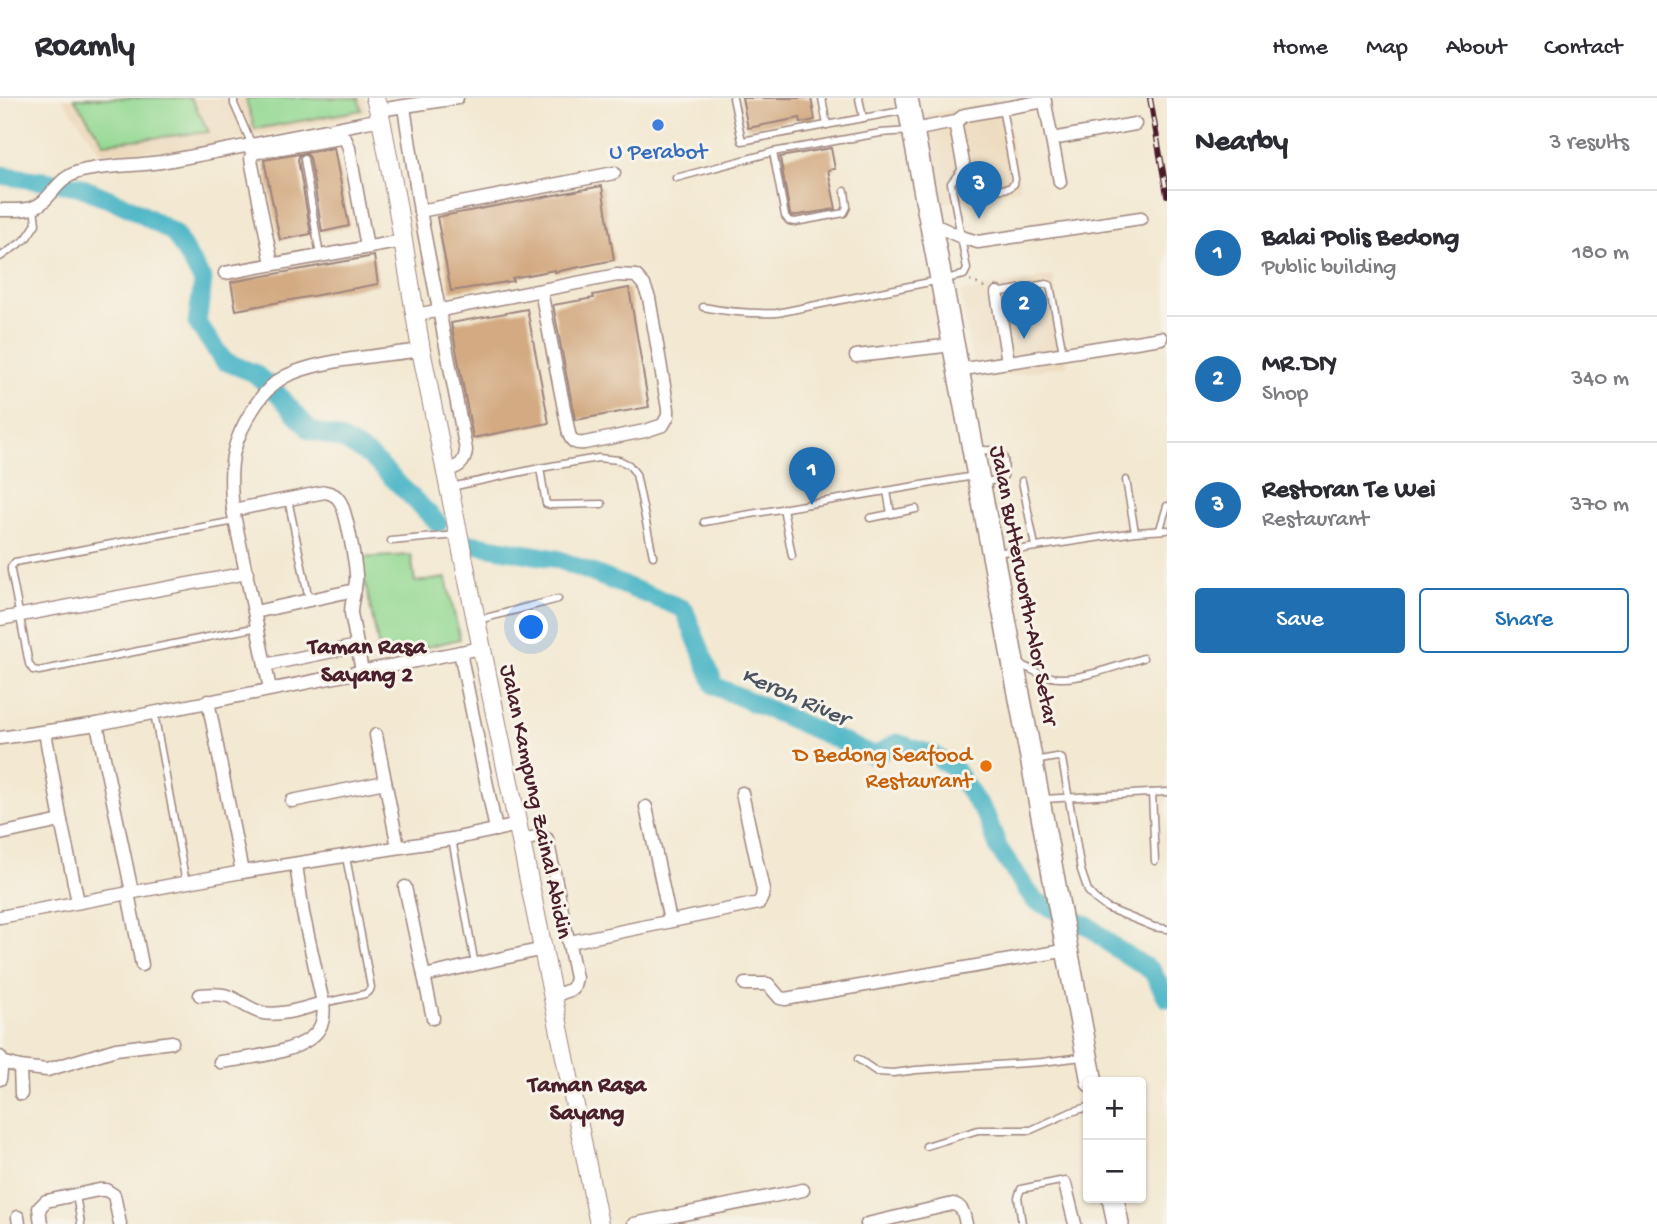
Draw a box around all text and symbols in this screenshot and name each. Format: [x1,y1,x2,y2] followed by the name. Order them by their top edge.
[35,29,135,67] text: Roamly
[1272,34,1328,63] text: Home
[1366,34,1408,63] text: Map
[1446,34,1506,63] text: About
[1544,34,1622,63] text: Contact
[650,117,666,133] marker: U Perabot
[1195,126,1288,161] text: Nearby
[1549,130,1629,157] text: 3 results
[609,140,708,167] place label: U Perabot
[956,161,1002,219] pin: 3
[1262,224,1459,255] text: Balai Polis Bedong
[1213,240,1223,267] text: 1
[1572,240,1629,267] text: 180 m
[1262,255,1396,282] text: Public building
[1001,281,1047,339] pin: 2
[1262,350,1337,381] text: MR.DIY
[1212,366,1224,393] text: 2
[1571,366,1629,393] text: 340 m
[1262,381,1308,408] text: Shop
[982,444,1063,730] street label: Jalan Butterworth-Alor Setar
[789,447,835,505] pin: 1
[1262,476,1436,507] text: Restoran Te Wei
[1212,492,1224,519] text: 3
[1570,492,1629,519] text: 370 m
[1262,507,1369,534] text: Restaurant
[1195,588,1405,653] button: Save
[1419,588,1629,653] button: Share
[514,610,548,644] your location
[306,634,428,691] district label: Taman Rasa Sayang 2
[492,662,577,941] street label: Jalan Kampung Zainal Abidin
[736,662,857,737] water label: Keroh River
[791,743,974,796] place label: D Bedong Seafood Restaurant
[978,758,994,774] marker: D Bedong Seafood Restaurant
[526,1072,648,1129] district label: Taman Rasa Sayang
[1083,1077,1146,1203] map controls
[1083,1077,1146,1140] button: +
[1083,1140,1146,1203] button: −

